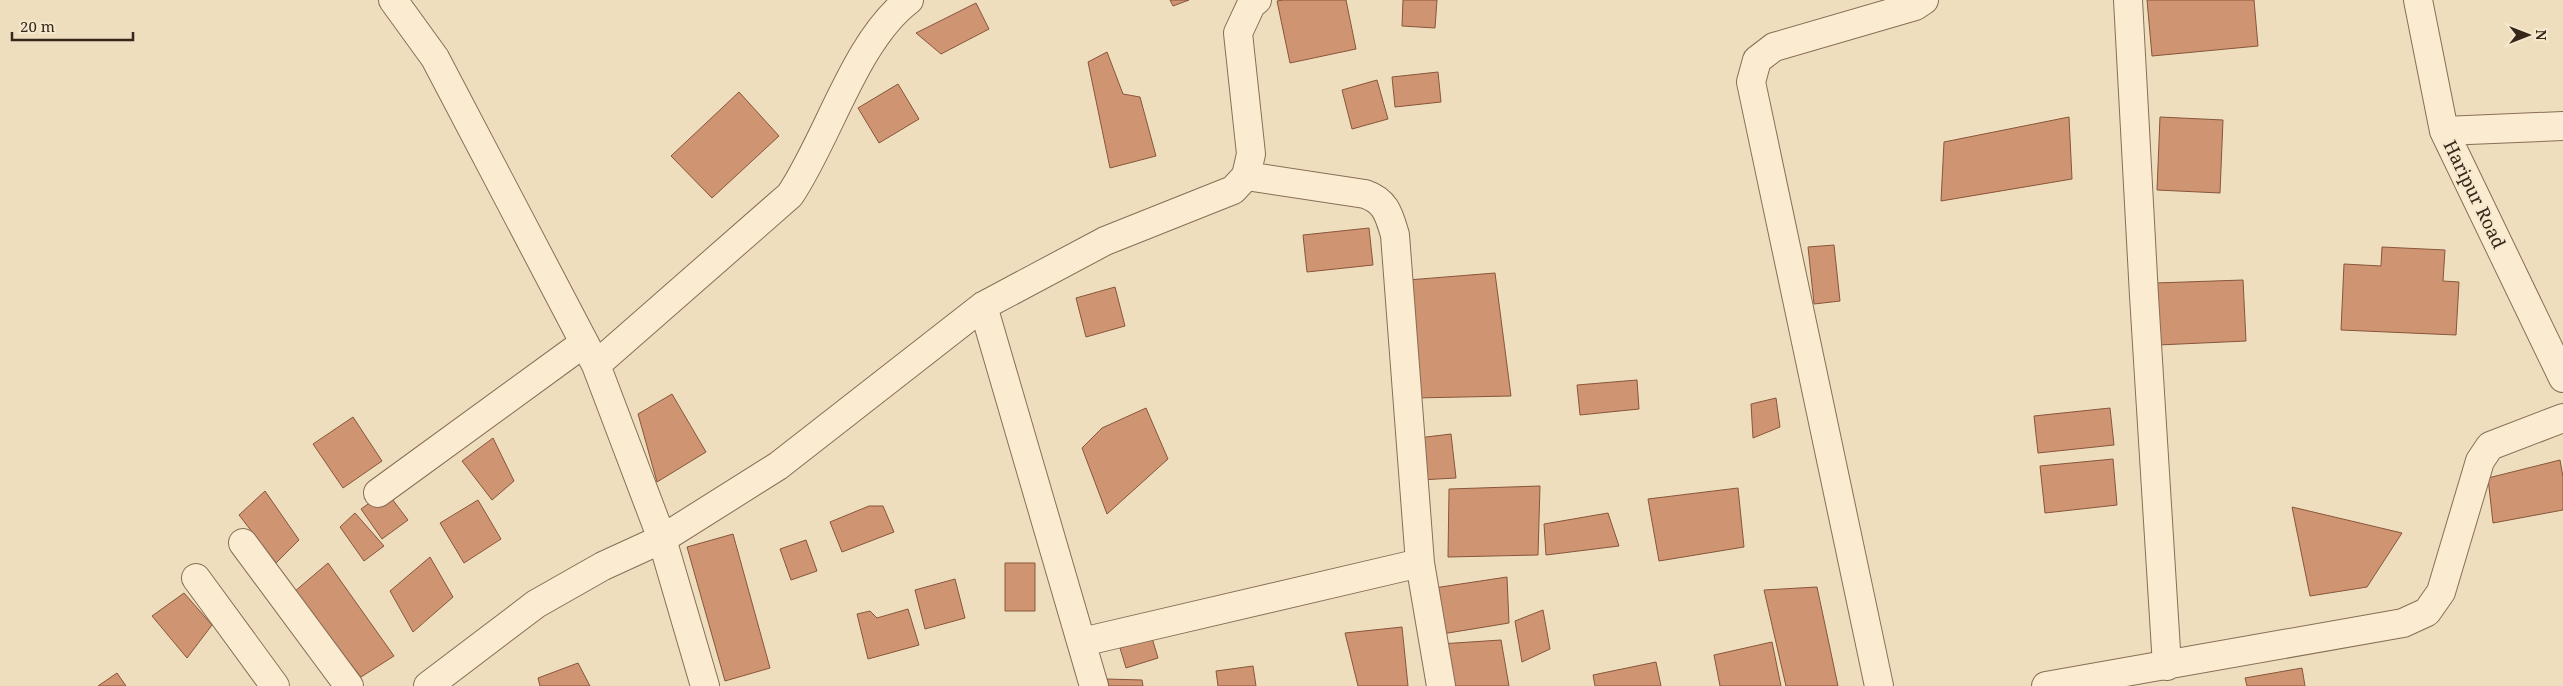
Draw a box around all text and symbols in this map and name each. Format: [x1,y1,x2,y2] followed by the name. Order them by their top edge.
[12,10,134,42] scale bar
[2503,10,2553,60] north arrow
[20,16,55,36] text: 20 m
[2532,29,2551,41] text: N
[2438,136,2512,252] street label: Haripur Road

